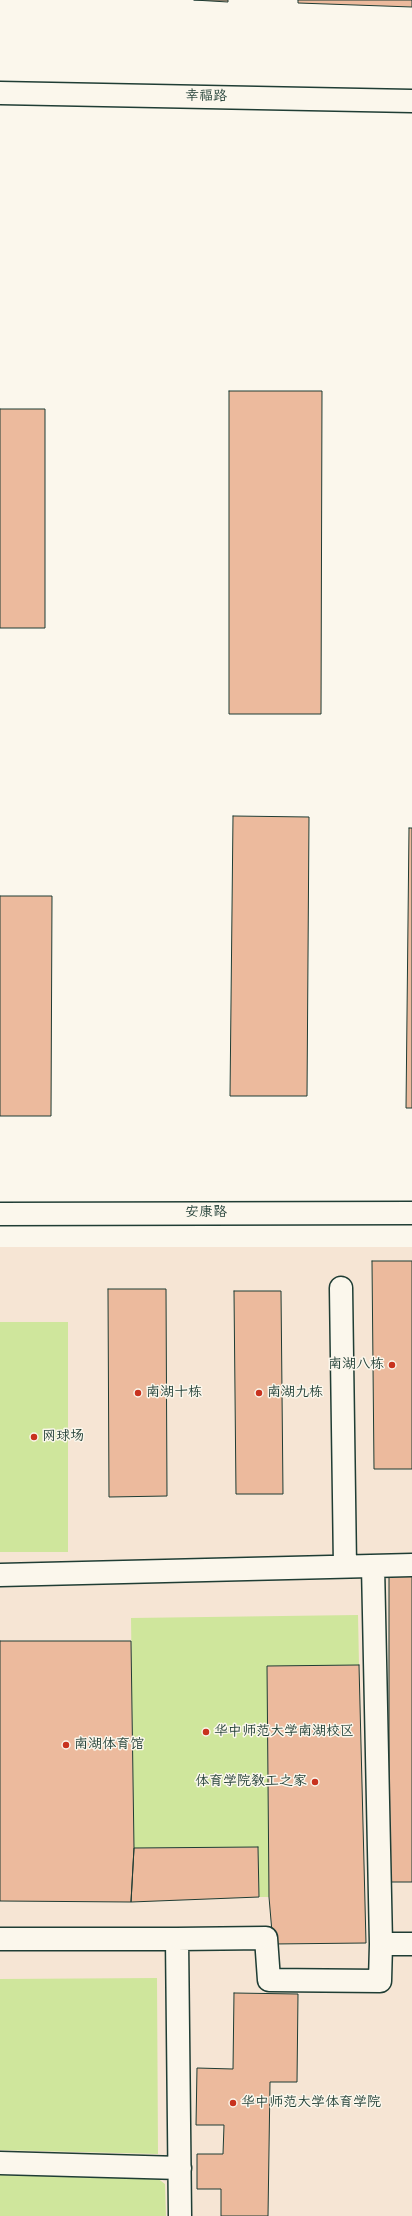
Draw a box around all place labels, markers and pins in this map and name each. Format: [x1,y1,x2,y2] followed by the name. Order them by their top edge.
[328,1357,384,1373] place label: 南湖八栋
[387,1360,397,1370] marker: 南湖八栋
[146,1385,202,1401] place label: 南湖十栋
[267,1385,323,1401] place label: 南湖九栋
[133,1388,143,1398] marker: 南湖十栋
[254,1388,264,1398] marker: 南湖九栋
[42,1429,84,1445] place label: 网球场
[29,1432,39,1442] marker: 网球场
[214,1724,354,1740] place label: 华中师范大学南湖校区
[201,1727,211,1737] marker: 华中师范大学南湖校区
[74,1737,144,1753] place label: 南湖体育馆
[61,1740,71,1750] marker: 南湖体育馆
[195,1774,307,1790] place label: 体育学院教工之家
[310,1777,320,1787] marker: 体育学院教工之家
[241,2095,381,2111] place label: 华中师范大学体育学院
[228,2098,238,2108] marker: 华中师范大学体育学院

